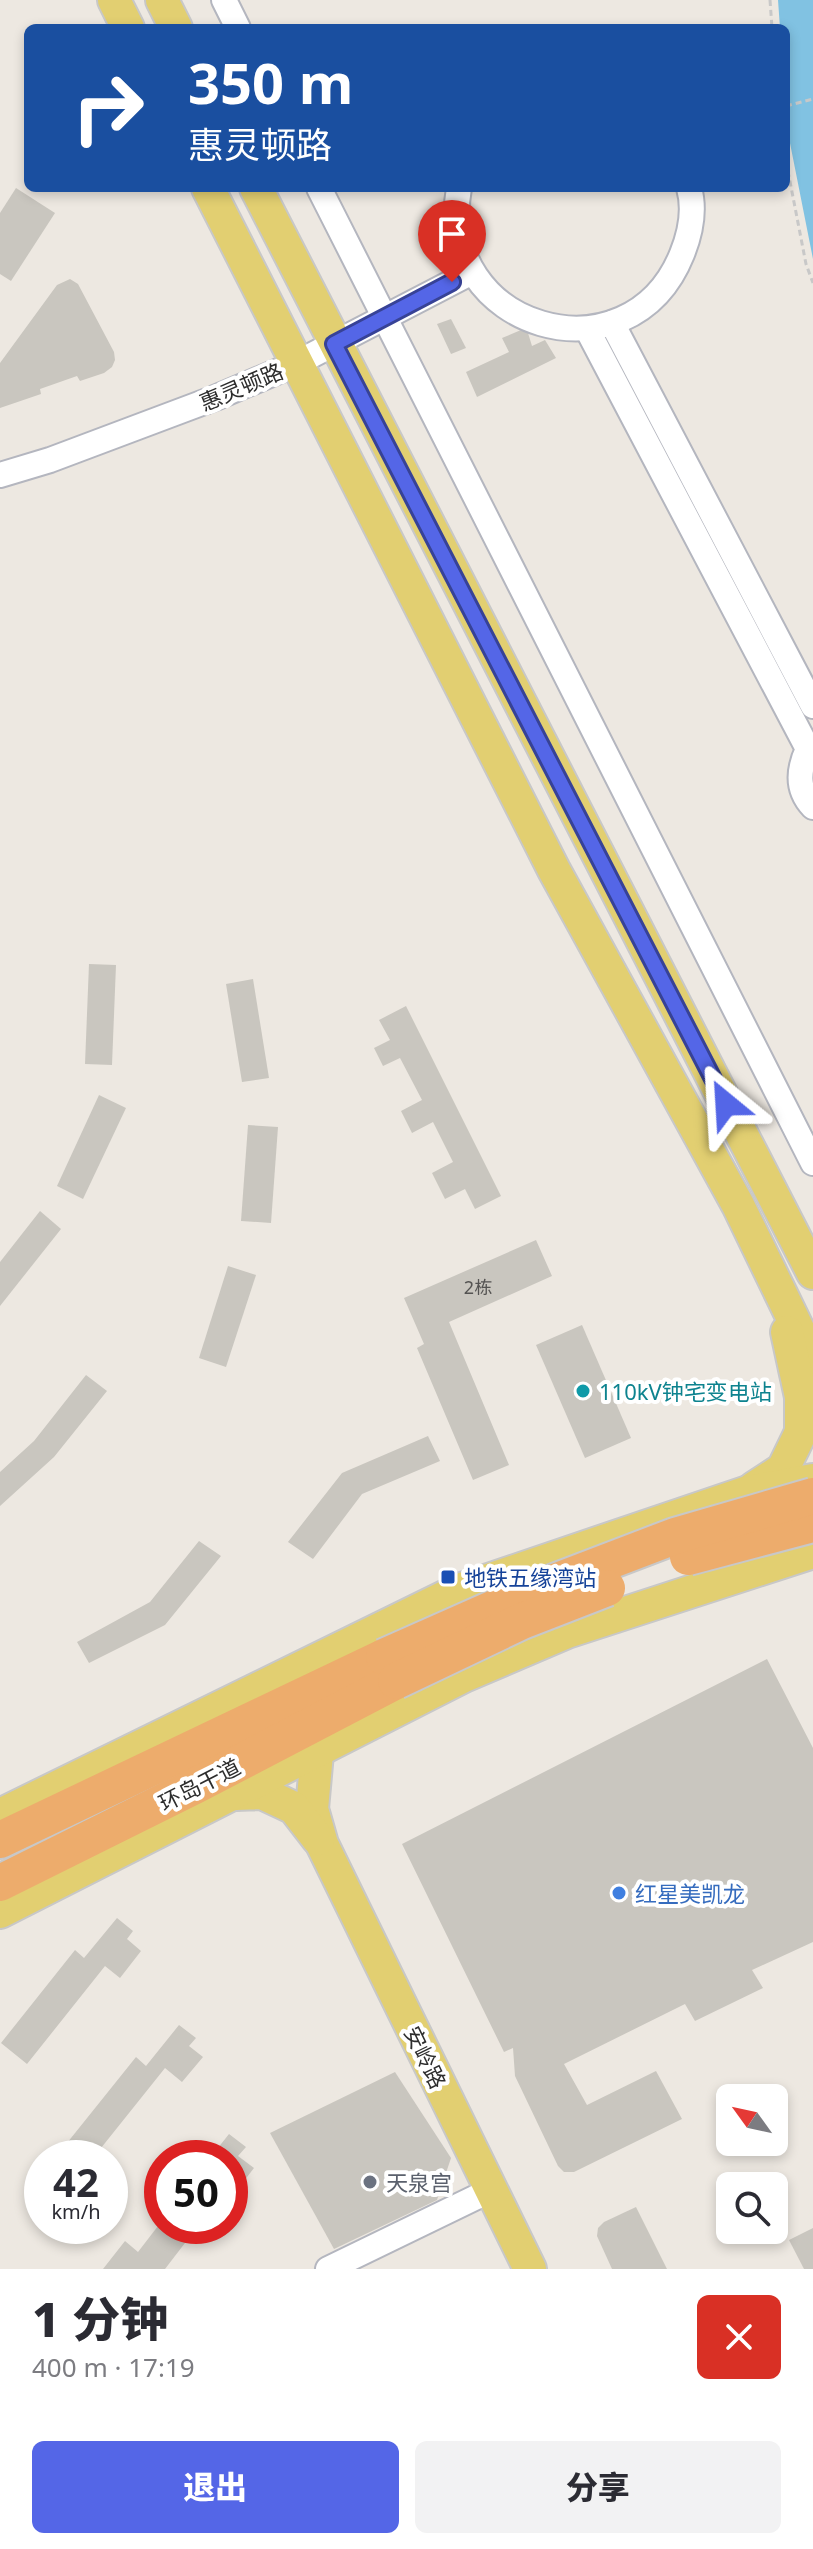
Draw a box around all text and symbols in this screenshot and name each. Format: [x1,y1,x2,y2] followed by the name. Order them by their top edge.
[188,44,353,120] text: 350 m
[56,56,160,160] icon: right
[188,120,332,169] text: 惠灵顿路
[418,200,486,282] pin
[430,212,474,256] icon: arrive
[195,355,287,417] street label: 惠灵顿路
[684,1062,768,1146] position arrow
[464,1275,492,1299] house number: 2栋
[599,1376,772,1406] place label: 110kV钟宅变电站
[574,1382,592,1400] marker: 110kV钟宅变电站
[464,1562,596,1592] place label: 地铁五缘湾站
[439,1568,457,1586] marker: 地铁五缘湾站
[153,1751,245,1817] street label: 环岛干道
[635,1878,745,1908] place label: 红星美凯龙
[610,1884,628,1902] marker: 红星美凯龙
[398,2021,454,2093] street label: 安岭路
[716,2084,788,2156] north arrow
[716,2084,788,2244] map controls
[144,2140,248,2244] speed limit sign: 50
[53,2154,99,2209] text: 42
[386,2167,452,2197] place label: 天泉宫
[716,2172,788,2244] button: search
[361,2173,379,2191] marker: 天泉宫
[51,2198,101,2225] text: km/h
[32,2286,168,2351] text: 1 分钟
[697,2295,781,2379] button: close
[32,2349,195,2385] text: 400 m · 17:19
[32,2441,399,2533] button: 退出
[415,2441,781,2533] button: 分享

